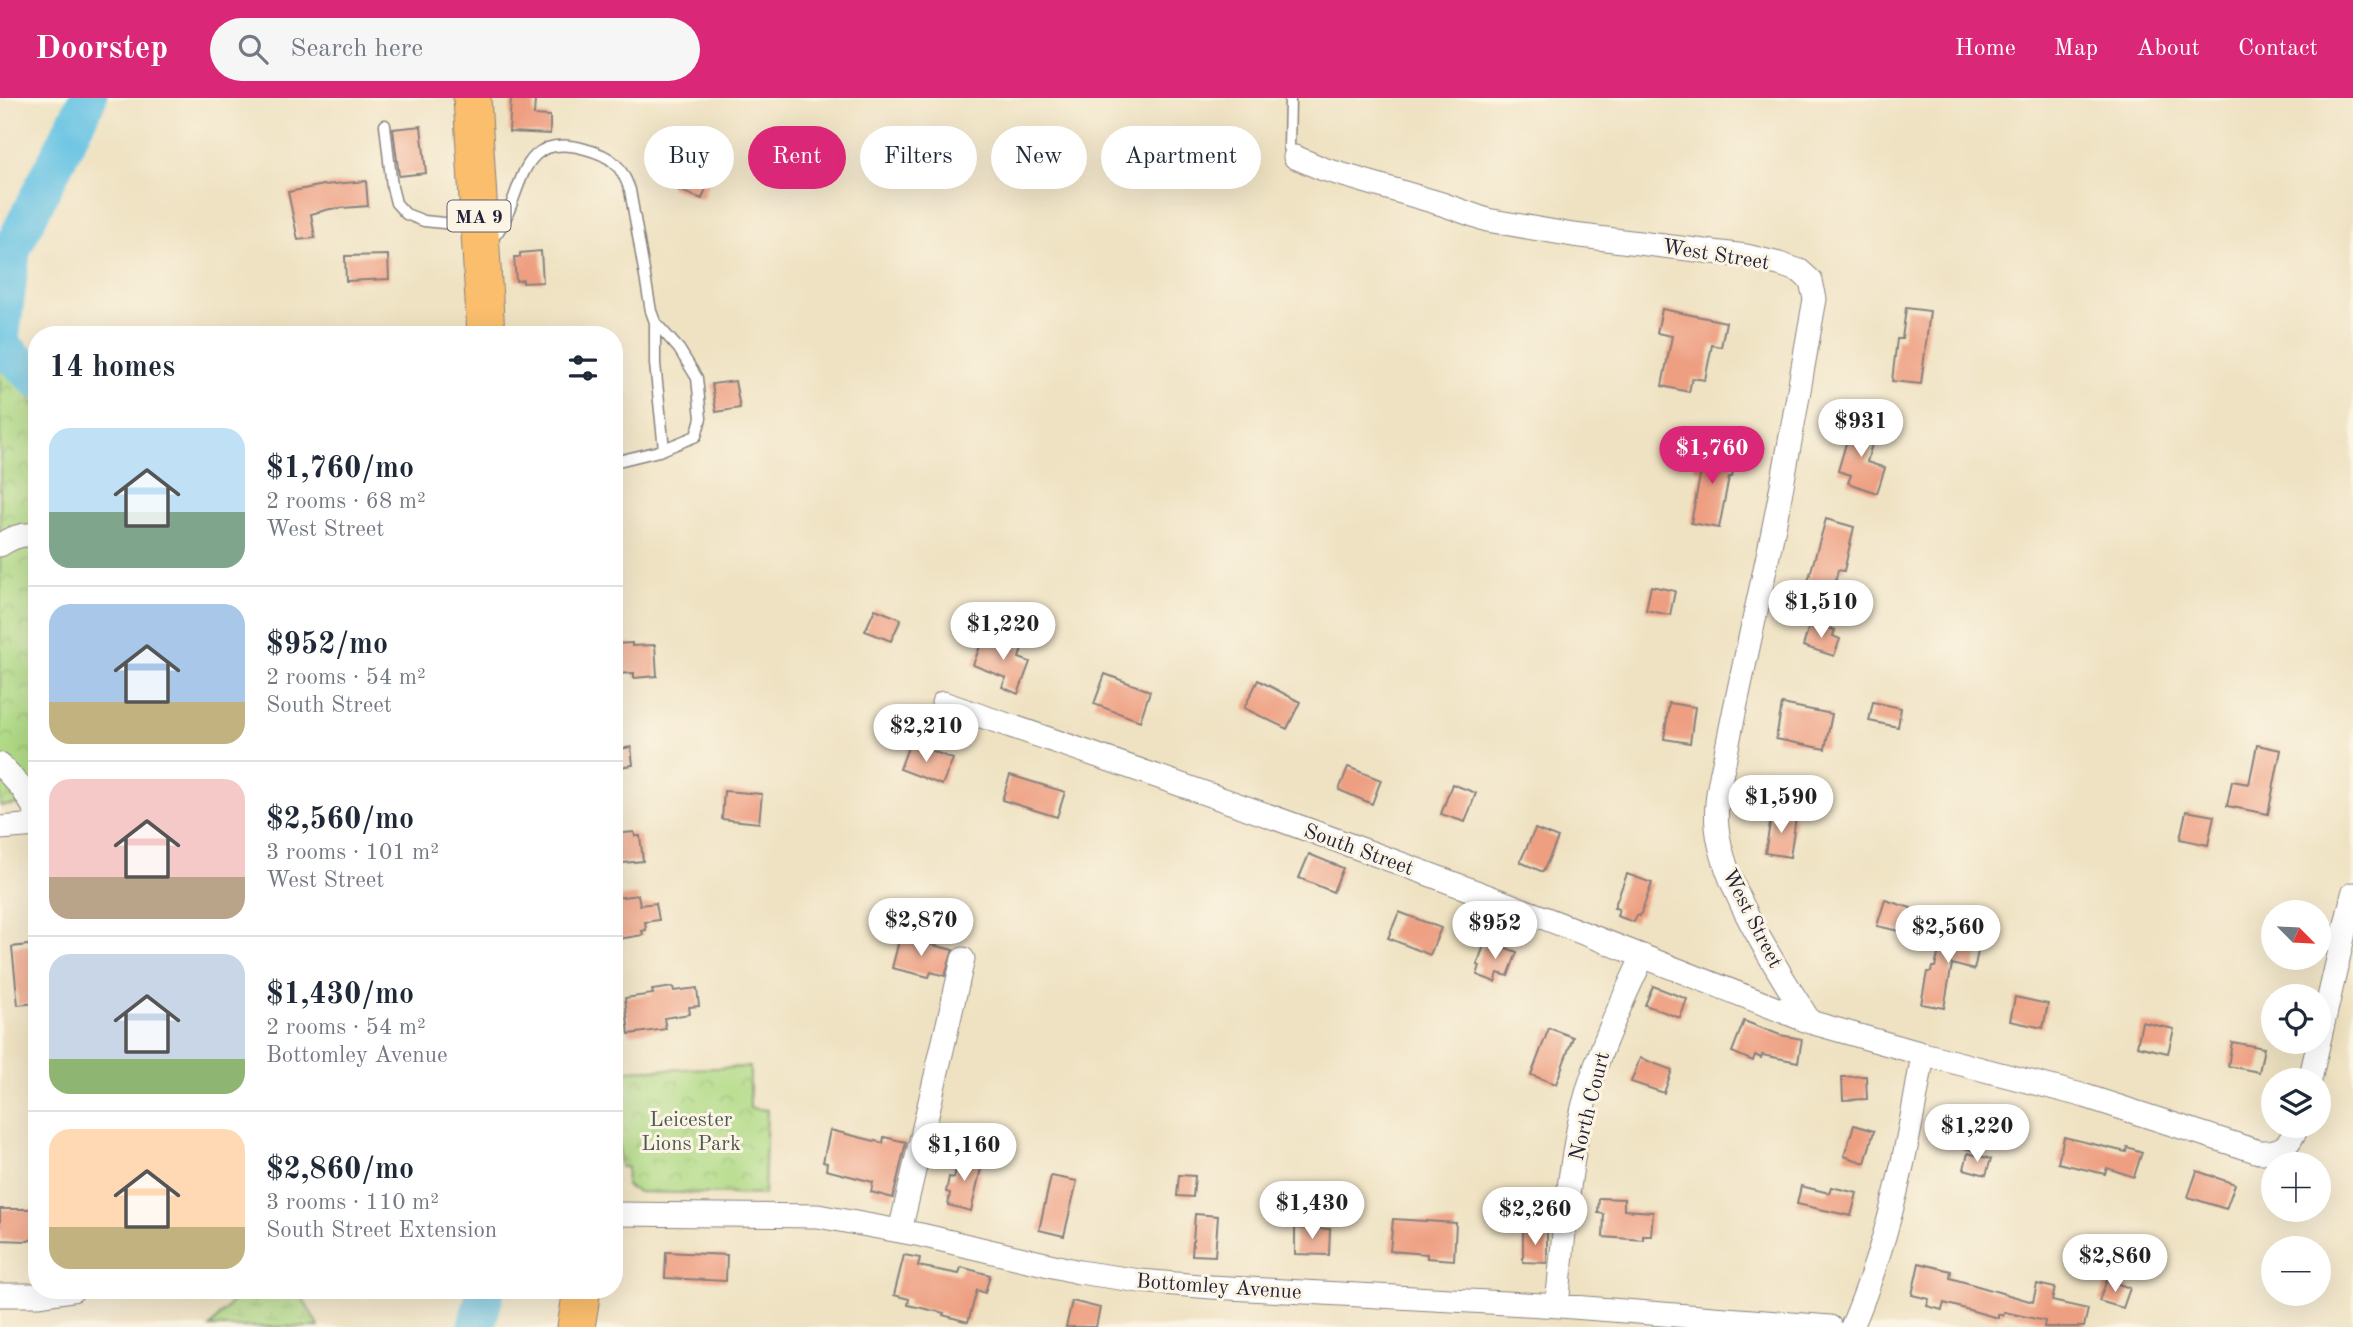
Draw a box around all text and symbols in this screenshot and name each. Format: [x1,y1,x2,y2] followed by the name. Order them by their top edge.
[210,18,700,81] search box
[234,30,272,68] icon: search
[35,33,168,66] text: Doorstep
[290,36,423,62] text: Search here
[1955,37,2016,61] text: Home
[2054,37,2098,61] text: Map
[2136,37,2200,61] text: About
[2238,37,2318,61] text: Contact
[644,126,734,189] chip: Buy
[748,126,846,189] chip: Rent
[860,126,977,189] chip: Filters
[991,126,1087,189] chip: New
[1101,126,1261,189] chip: Apartment
[448,200,510,232] road number: MA 9
[1661,237,1771,274] street label: West Street
[564,349,602,387] icon: filters
[49,353,175,383] text: 14 homes
[1820,400,1902,459] pin: $931
[1834,410,1888,433] text: $931
[1655,426,1769,486] pin: $1,760
[1675,437,1749,460] text: $1,760
[266,454,414,484] text: $1,760/mo
[105,456,189,540] icon: home
[266,490,426,513] text: 2 rooms · 68 m²
[266,518,384,541] text: West Street
[1764,580,1878,640] pin: $1,510
[1784,591,1858,614] text: $1,510
[946,602,1060,662] pin: $1,220
[966,613,1040,636] text: $1,220
[266,630,388,660] text: $952/mo
[105,632,189,716] icon: home
[266,666,426,689] text: 2 rooms · 54 m²
[266,694,392,717] text: South Street
[869,704,983,764] pin: $2,210
[889,715,963,738] text: $2,210
[1724,776,1838,835] pin: $1,590
[1744,786,1818,809] text: $1,590
[266,805,414,835] text: $2,560/mo
[105,807,189,891] icon: home
[1301,821,1416,880] street label: South Street
[266,841,439,864] text: 3 rooms · 101 m²
[1718,866,1786,972] street label: West Street
[266,869,384,892] text: West Street
[864,898,978,958] pin: $2,870
[2261,900,2331,970] north arrow
[2261,900,2331,1306] map controls
[1454,902,1536,961] pin: $952
[1891,906,2005,965] pin: $2,560
[884,909,958,932] text: $2,870
[1468,912,1522,935] text: $952
[1911,916,1985,939] text: $2,560
[266,980,414,1010] text: $1,430/mo
[105,982,189,1066] icon: home
[2261,984,2331,1054] button: locate
[266,1016,426,1039] text: 2 rooms · 54 m²
[266,1044,448,1067] text: Bottomley Avenue
[1567,1050,1614,1163] street label: North Court
[2261,1068,2331,1138] button: layers
[1920,1104,2034,1164] pin: $1,220
[641,1110,741,1155] park label: Leicester Lions Park
[1940,1115,2014,1138] text: $1,220
[907,1124,1021,1183] pin: $1,160
[927,1134,1001,1157] text: $1,160
[2261,1152,2331,1222] button: +
[266,1155,414,1185] text: $2,860/mo
[105,1157,189,1241] icon: home
[1255,1182,1369,1241] pin: $1,430
[1478,1188,1592,1247] pin: $2,260
[266,1191,439,1214] text: 3 rooms · 110 m²
[1275,1192,1349,1215] text: $1,430
[1498,1198,1572,1221] text: $2,260
[266,1219,497,1242] text: South Street Extension
[2058,1234,2172,1294] pin: $2,860
[2261,1236,2331,1306] button: −
[2078,1245,2152,1268] text: $2,860
[1135,1271,1302,1304] street label: Bottomley Avenue

